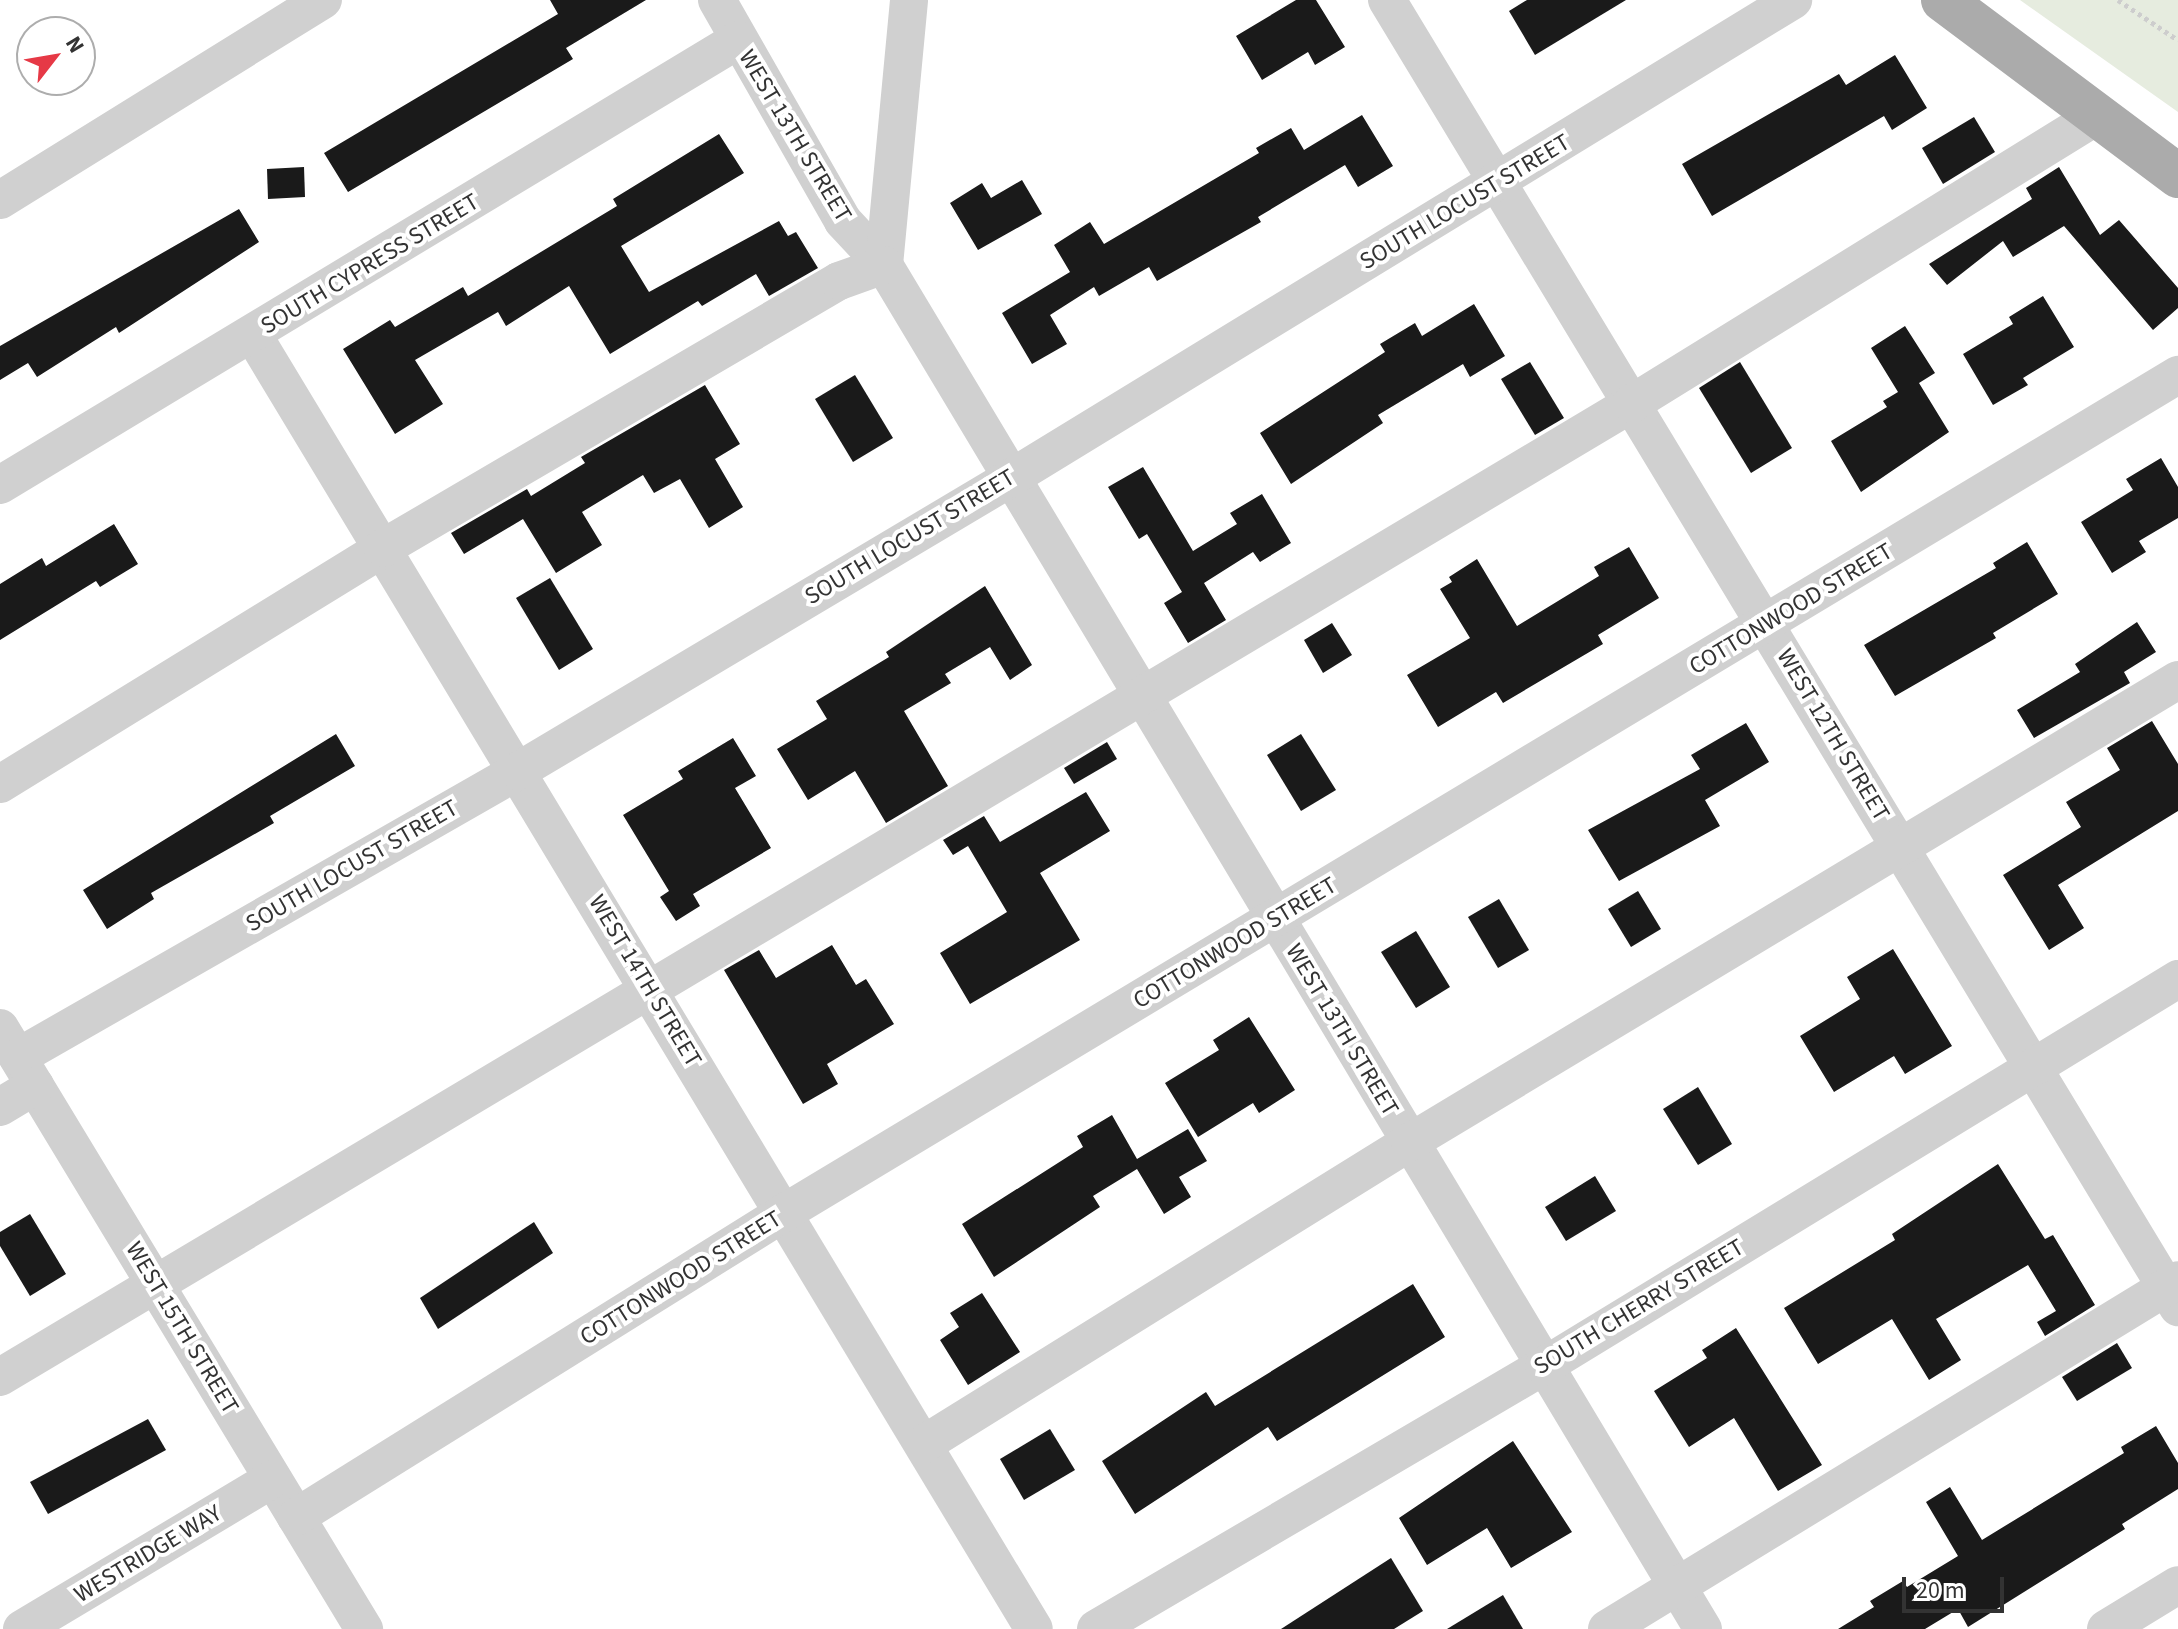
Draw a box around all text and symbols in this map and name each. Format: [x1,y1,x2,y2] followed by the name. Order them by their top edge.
[16,16,96,96] north arrow
[57,30,92,59] text: N
[732,45,858,227] street label: WEST 13TH STREET
[1355,128,1575,276] street label: SOUTH LOCUST STREET
[256,187,484,341] street label: SOUTH CYPRESS STREET
[800,463,1020,611] street label: SOUTH LOCUST STREET
[1684,537,1898,681] street label: COTTONWOOD STREET
[1770,644,1896,826] street label: WEST 12TH STREET
[241,793,463,939] street label: SOUTH LOCUST STREET
[1128,871,1342,1015] street label: COTTONWOOD STREET
[582,890,708,1072] street label: WEST 14TH STREET
[1279,939,1405,1121] street label: WEST 13TH STREET
[575,1204,787,1352] street label: COTTONWOOD STREET
[1529,1233,1749,1381] street label: SOUTH CHERRY STREET
[119,1237,245,1419] street label: WEST 15TH STREET
[69,1499,227,1609] street label: WESTRIDGE WAY
[1906,1561,2008,1611] scale bar
[1916,1573,1965,1608] text: 20 m

